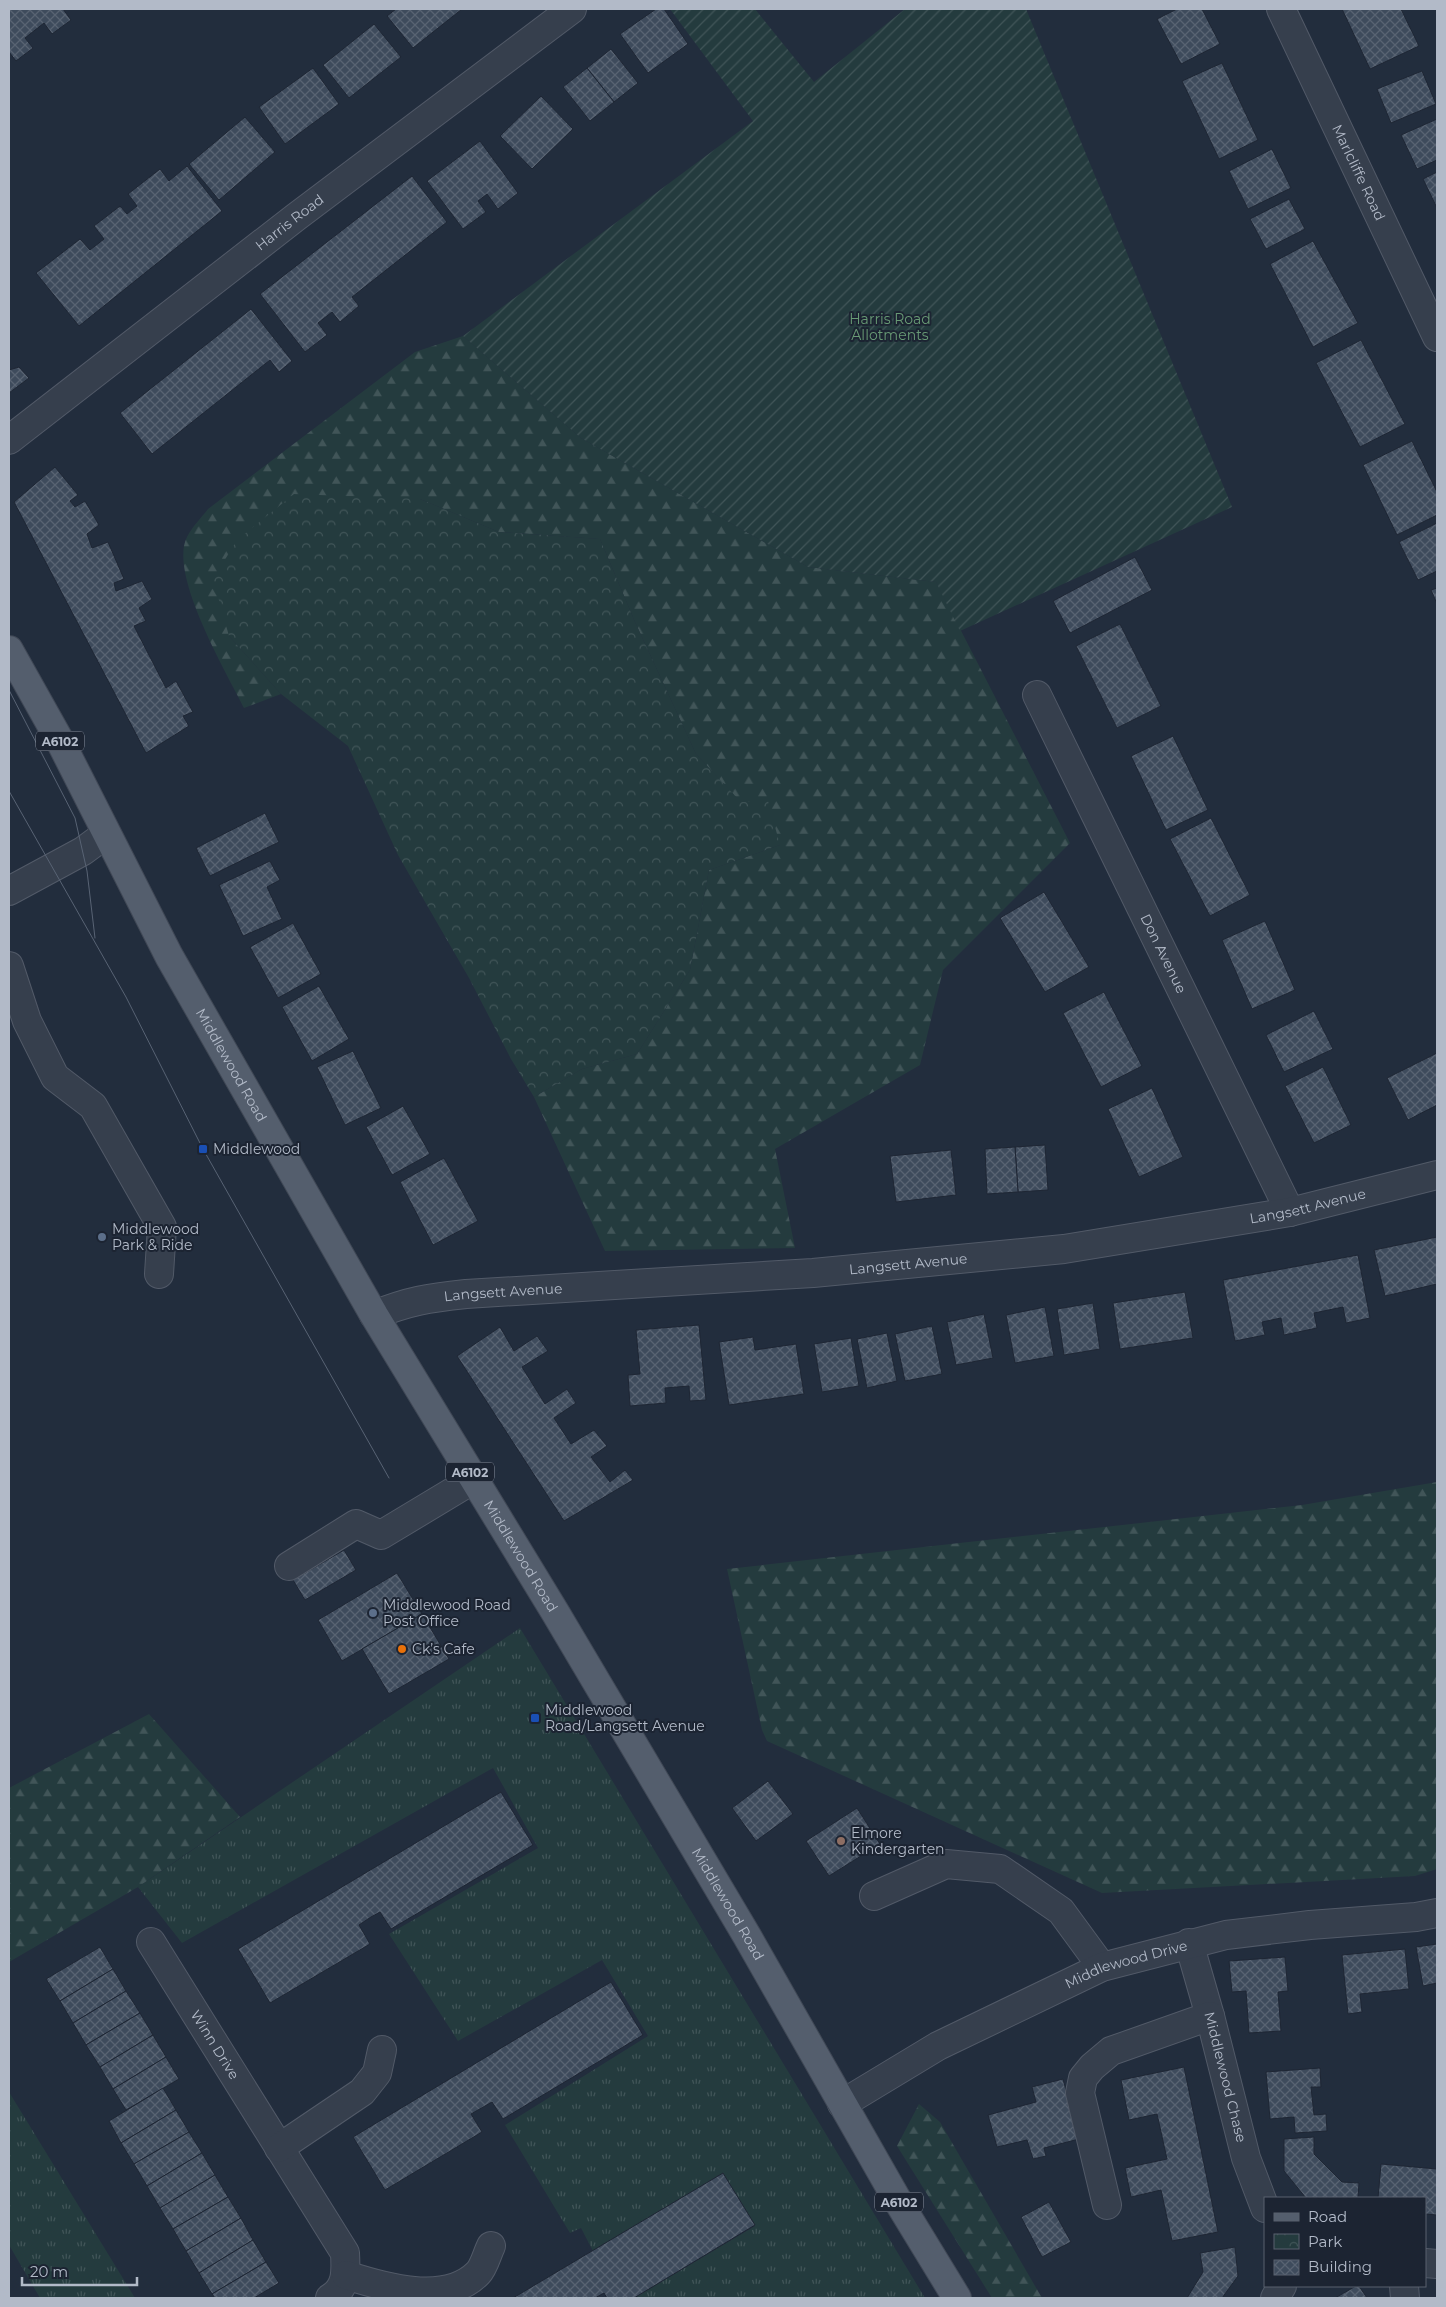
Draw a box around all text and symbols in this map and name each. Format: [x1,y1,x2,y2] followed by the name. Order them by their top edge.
[1328,121,1389,223] street label: Marlcliffe Road
[252,190,327,254] street label: Harris Road
[849,310,931,344] park label: Harris Road Allotments
[36,731,84,750] road number: A6102
[1137,911,1191,996] street label: Don Avenue
[192,1005,271,1125] street label: Middlewood Road
[213,1140,300,1158] place label: Middlewood
[197,1143,209,1155] marker: Middlewood
[1248,1184,1368,1227] street label: Langsett Avenue
[112,1220,199,1254] place label: Middlewood Park & Ride
[96,1231,108,1243] marker: Middlewood Park & Ride
[848,1249,968,1279] street label: Langsett Avenue
[443,1279,563,1305] street label: Langsett Avenue
[446,1462,494,1481] road number: A6102
[480,1497,562,1615] street label: Middlewood Road
[383,1596,511,1630] place label: Middlewood Road Post Office
[367,1607,379,1619] marker: Middlewood Road Post Office
[412,1640,475,1658] place label: Ck’s Cafe
[396,1643,408,1655] marker: Ck’s Cafe
[545,1701,705,1735] place label: Middlewood Road/Langsett Avenue
[529,1712,541,1724] marker: Middlewood Road/Langsett Avenue
[851,1824,945,1858] place label: Elmore Kindergarten
[835,1835,847,1847] marker: Elmore Kindergarten
[688,1844,768,1964] street label: Middlewood Road
[1062,1936,1189,1993] street label: Middlewood Drive
[187,2007,243,2083] street label: Winn Drive
[1200,2010,1251,2144] street label: Middlewood Chase
[875,2192,923,2212] road number: A6102
[1264,2197,1426,2287] legend
[1308,2207,1347,2226] text: Road
[1308,2232,1342,2251] text: Park
[22,2254,138,2286] scale bar
[1308,2257,1372,2276] text: Building
[30,2262,68,2281] text: 20 m

